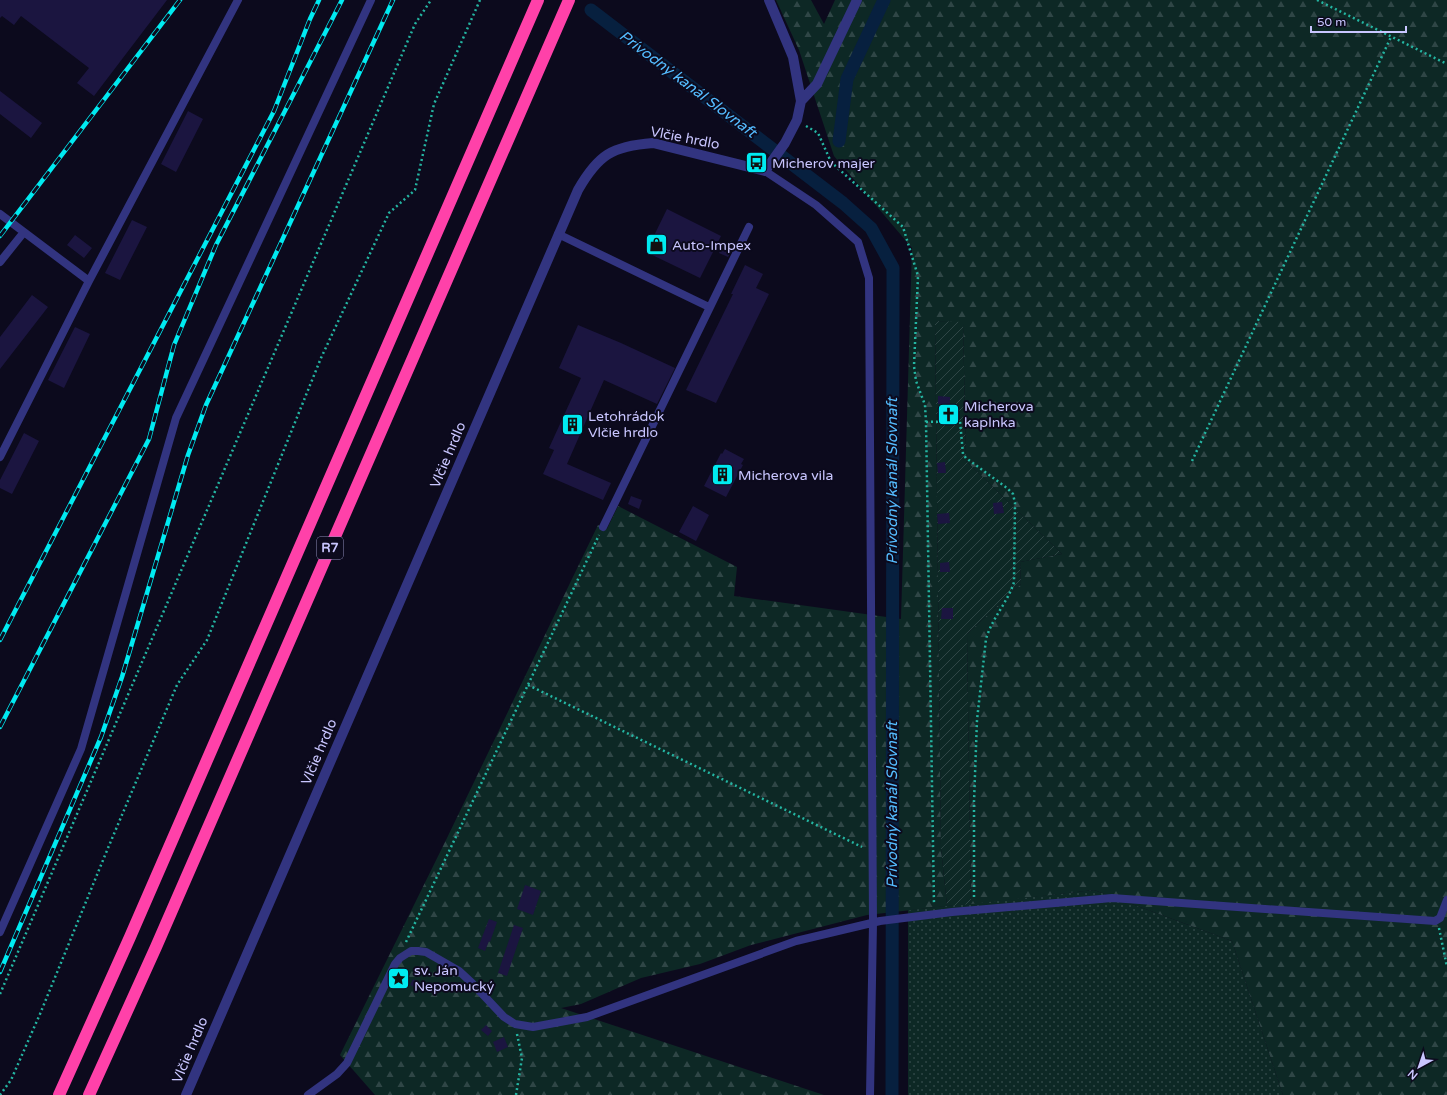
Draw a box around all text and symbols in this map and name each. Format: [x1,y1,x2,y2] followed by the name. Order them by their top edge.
[1311,8,1406,34] scale bar
[1317,15,1346,29] text: 50 m
[616,27,762,143] water label: Prívodný kanál Slovnaft
[649,123,721,153] street label: Vlčie hrdlo
[744,150,770,176] bus stop icon: Micherov majer
[772,155,876,172] place label: Micherov majer
[644,232,670,258] shop icon: Auto-Impex
[672,237,751,254] place label: Auto-Impex
[883,395,901,564] water label: Prívodný kanál Slovnaft
[964,398,1034,431] place label: Micherova kaplnka
[936,401,962,427] church icon: Micherova kaplnka
[588,408,665,441] place label: Letohrádok Vlčie hrdlo
[559,411,585,437] building icon: Letohrádok Vlčie hrdlo
[426,419,470,491] street label: Vlčie hrdlo
[710,462,736,488] building icon: Micherova vila
[738,467,833,484] place label: Micherova vila
[317,537,343,559] road number: R7
[297,716,341,788] street label: Vlčie hrdlo
[883,719,901,888] water label: Prívodný kanál Slovnaft
[414,962,495,995] place label: sv. Ján Nepomucký
[385,965,411,991] place icon: sv. Ján Nepomucký
[168,1014,212,1086] street label: Vlčie hrdlo
[1399,1047,1439,1087] north arrow
[1405,1066,1420,1082] text: N

